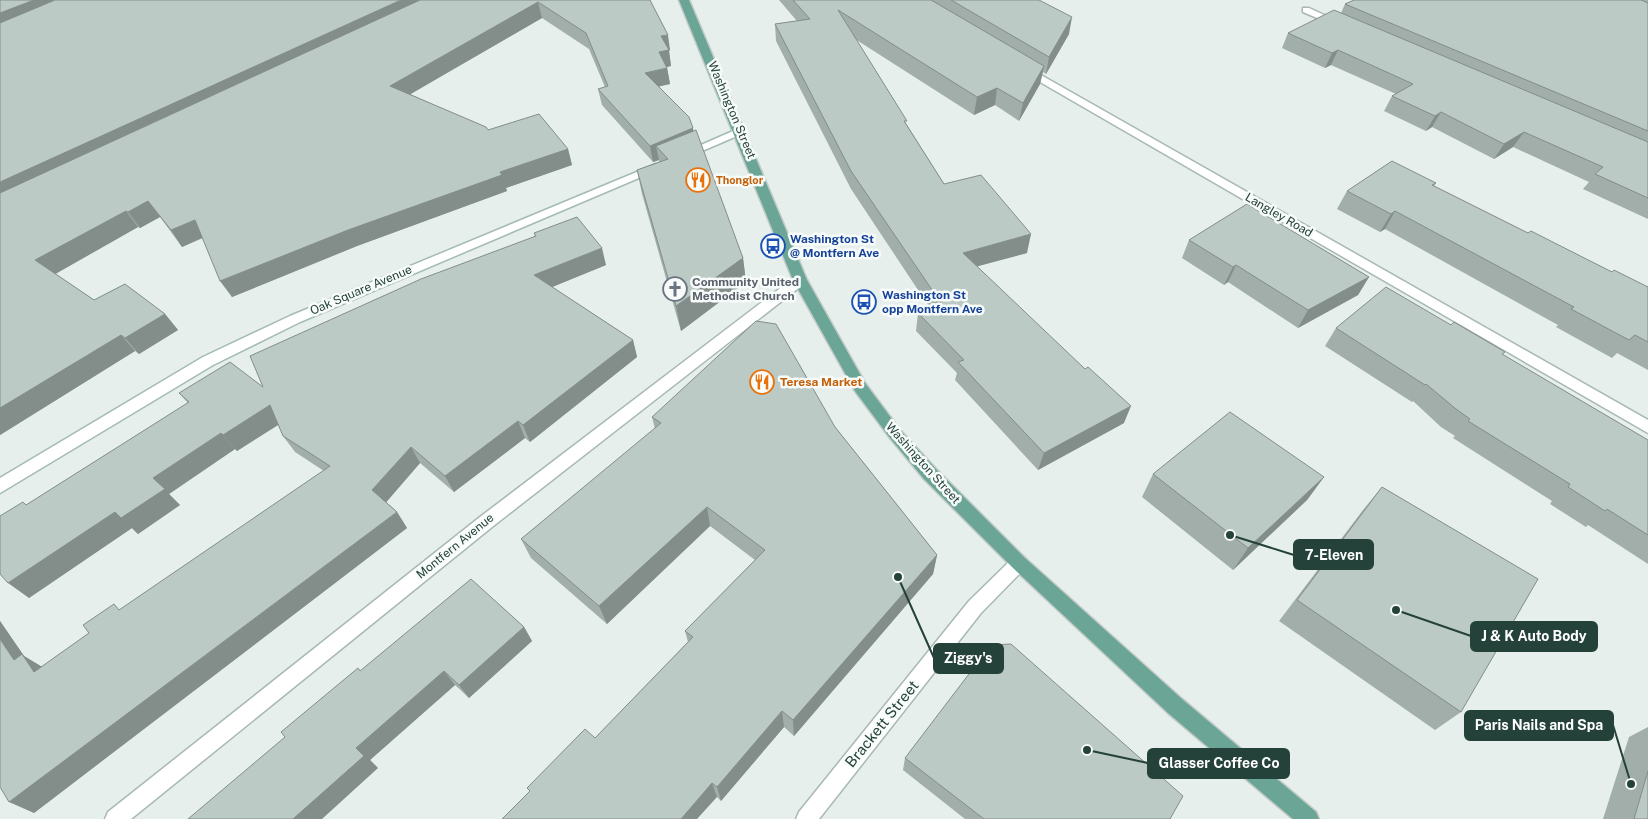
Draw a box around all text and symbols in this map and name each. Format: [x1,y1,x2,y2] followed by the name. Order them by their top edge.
[705,59,759,161] street label: Washington Street
[685,167,711,193] restaurant icon: Thonglor
[716,174,764,186] place label: Thonglor
[1243,190,1315,240] street label: Langley Road
[790,232,879,260] place label: Washington St @ Montfern Ave
[760,233,786,259] bus stop icon: Washington St @ Montfern Ave
[308,262,414,318] street label: Oak Square Avenue
[692,275,799,303] place label: Community United Methodist Church
[662,276,688,302] church icon: Community United Methodist Church
[882,288,983,316] place label: Washington St opp Montfern Ave
[851,289,877,315] bus stop icon: Washington St opp Montfern Ave
[749,369,775,395] restaurant icon: Teresa Market
[780,375,862,389] place label: Teresa Market
[883,420,963,507] street label: Washington Street
[414,510,497,581] street label: Montfern Avenue
[1294,540,1373,569] callout: 7-Eleven
[1305,547,1363,563] text: 7-Eleven
[1471,622,1597,651] callout: J & K Auto Body
[1481,628,1587,644] text: J & K Auto Body
[934,644,1003,673] callout: Ziggy's
[944,650,992,666] text: Ziggy's
[841,677,922,770] street label: Brackett Street
[1465,711,1613,740] callout: Paris Nails and Spa
[1475,717,1603,733] text: Paris Nails and Spa
[1148,749,1289,778] callout: Glasser Coffee Co
[1159,755,1279,771] text: Glasser Coffee Co

